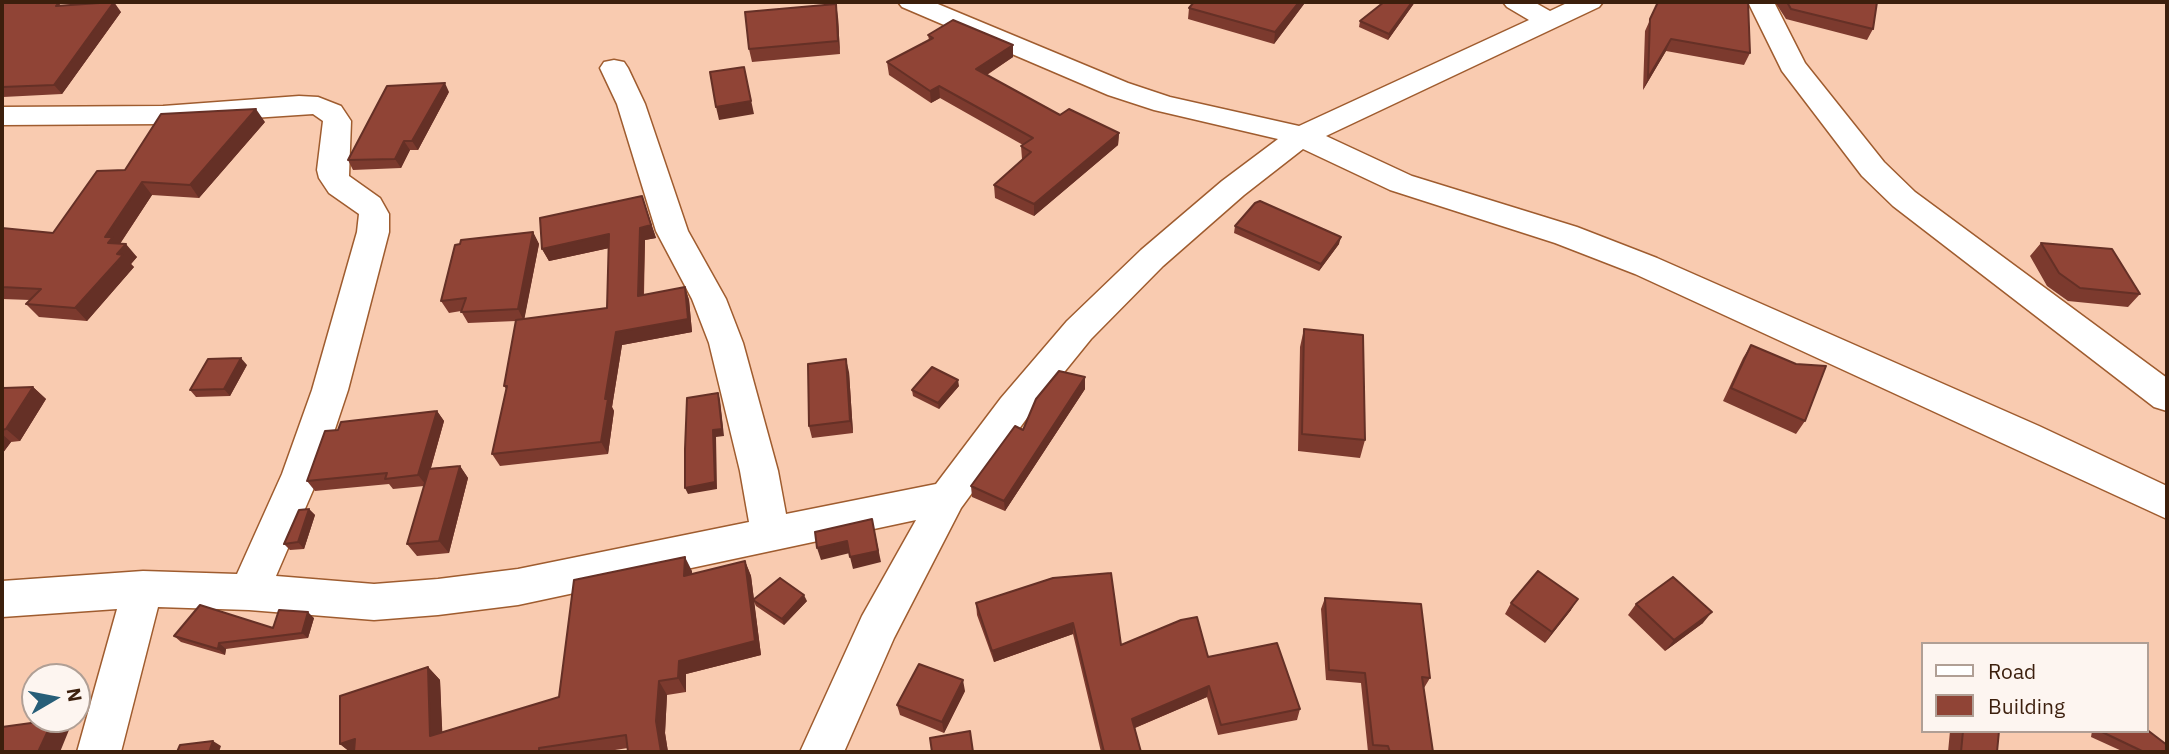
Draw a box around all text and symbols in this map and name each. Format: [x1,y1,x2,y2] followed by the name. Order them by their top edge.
[1920,642,2148,733] legend
[1988,657,2036,685] text: Road
[21,663,91,733] north arrow
[62,686,88,704] text: N
[1988,692,2065,720] text: Building

